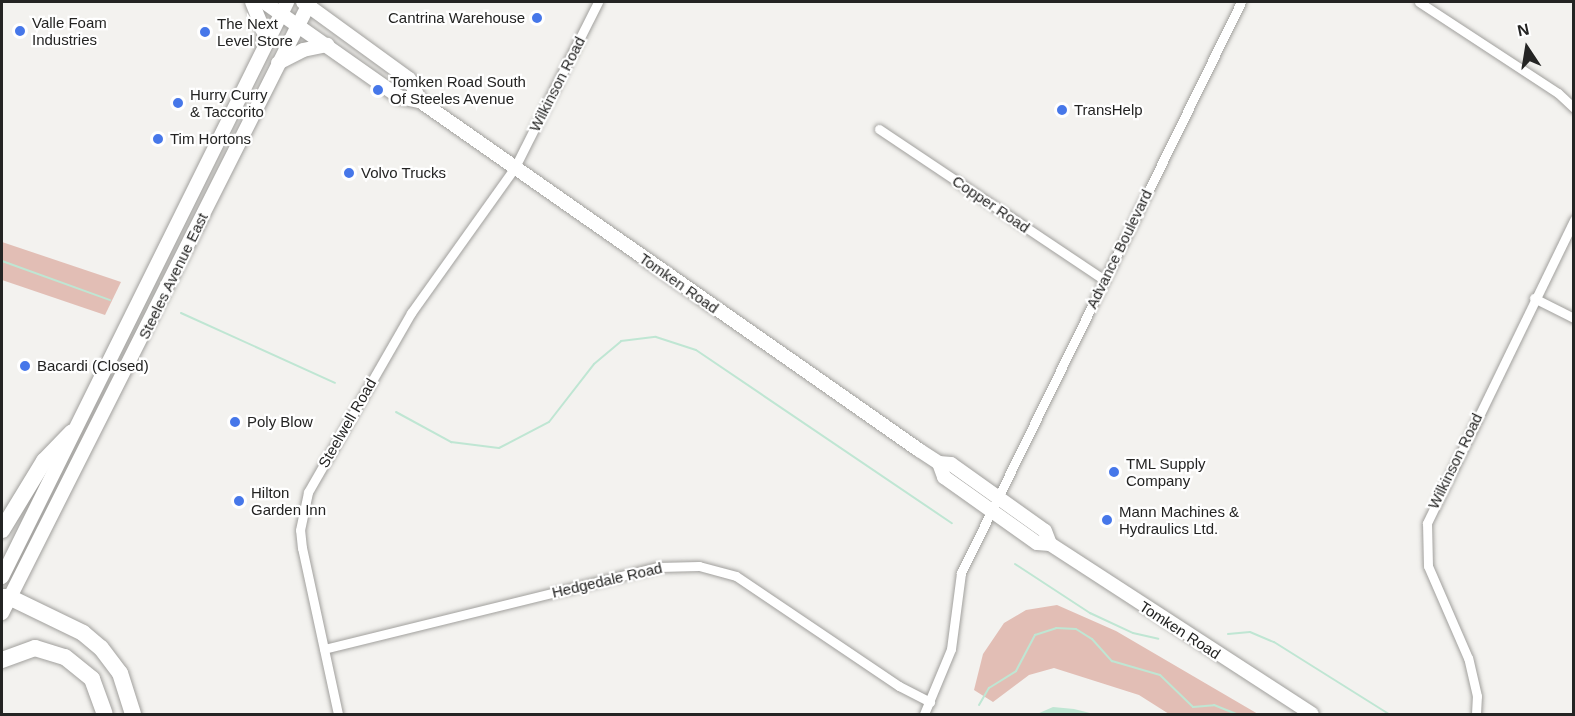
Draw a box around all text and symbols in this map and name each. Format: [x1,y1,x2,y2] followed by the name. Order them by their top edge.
[388,9,525,27] place label: Cantrina Warehouse
[530,11,544,25] marker: Cantrina Warehouse
[32,13,107,48] place label: Valle Foam Industries
[217,14,293,49] place label: The Next Level Store
[1497,18,1557,78] north arrow
[1516,20,1531,39] text: N
[13,24,27,38] marker: Valle Foam Industries
[198,25,212,39] marker: The Next Level Store
[525,33,589,135] street label: Wilkinson Road
[390,72,526,107] place label: Tomken Road South Of Steeles Avenue
[371,83,385,97] marker: Tomken Road South Of Steeles Avenue
[190,85,267,120] place label: Hurry Curry & Taccorito
[171,96,185,110] marker: Hurry Curry & Taccorito
[1074,101,1143,119] place label: TransHelp
[1055,103,1069,117] marker: TransHelp
[170,130,251,148] place label: Tim Hortons
[151,132,165,146] marker: Tim Hortons
[361,164,446,182] place label: Volvo Trucks
[342,166,356,180] marker: Volvo Trucks
[949,172,1033,236] street label: Copper Road
[1082,187,1156,311] street label: Advance Boulevard
[134,210,212,342] street label: Steeles Avenue East
[636,249,722,317] street label: Tomken Road
[37,357,149,375] place label: Bacardi (Closed)
[18,359,32,373] marker: Bacardi (Closed)
[314,375,380,471] street label: Steelwell Road
[1424,410,1486,512] street label: Wilkinson Road
[247,413,313,431] place label: Poly Blow
[228,415,242,429] marker: Poly Blow
[1126,454,1206,489] place label: TML Supply Company
[1107,465,1121,479] marker: TML Supply Company
[251,483,326,518] place label: Hilton Garden Inn
[232,494,246,508] marker: Hilton Garden Inn
[1119,502,1239,537] place label: Mann Machines & Hydraulics Ltd.
[1100,513,1114,527] marker: Mann Machines & Hydraulics Ltd.
[550,559,664,601] street label: Hedgedale Road
[1136,597,1224,663] street label: Tomken Road

